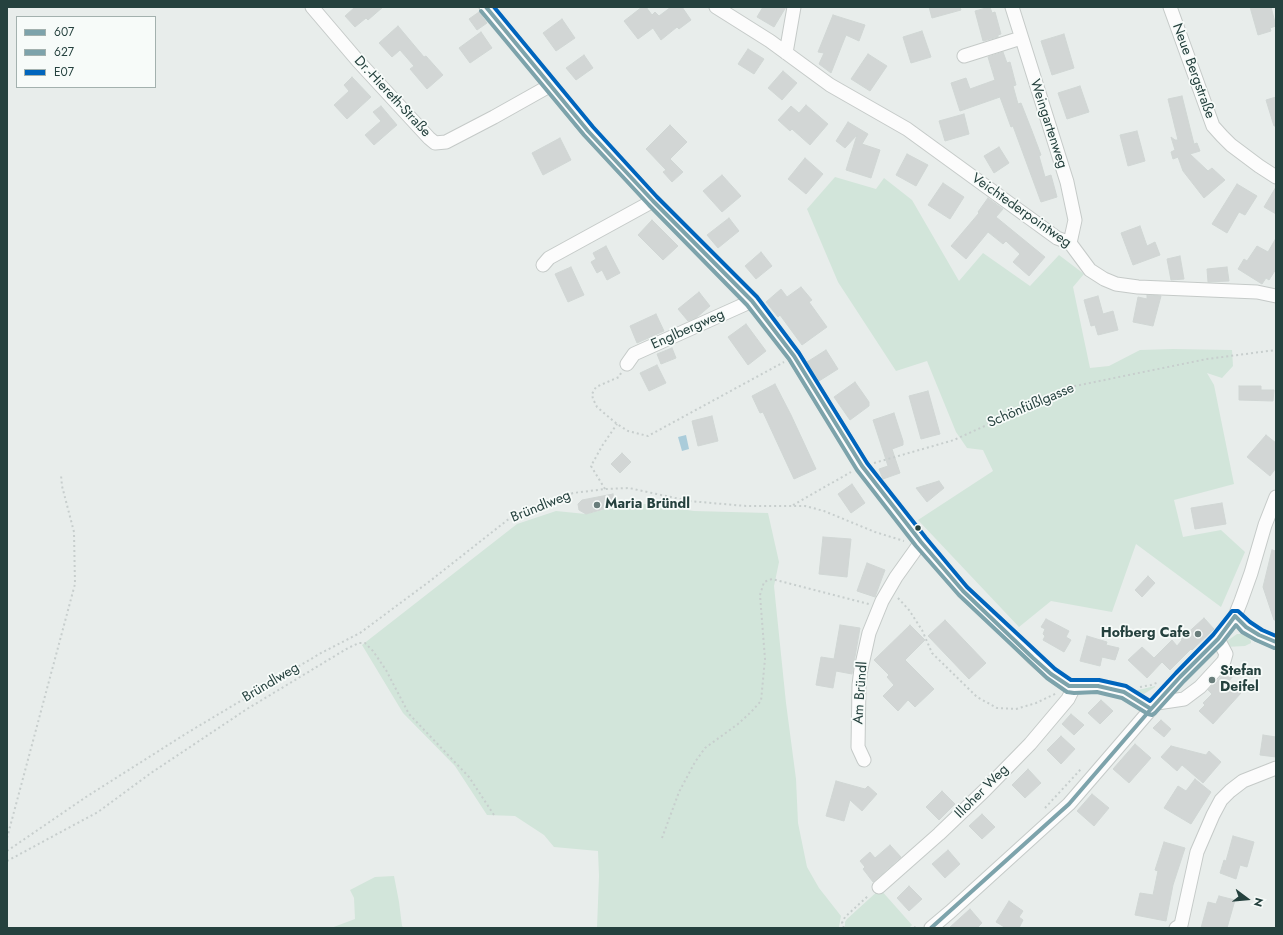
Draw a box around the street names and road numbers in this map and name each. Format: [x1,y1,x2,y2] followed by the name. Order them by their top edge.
[1168,21,1218,121] street label: Neue Bergstraße
[350,53,434,141] street label: Dr.-Hiereth-Straße
[1026,77,1070,171] street label: Weingartenweg
[968,170,1074,252] street label: Veichtederpointweg
[649,306,727,354] street label: Englbergweg
[985,380,1077,432] street label: Schönfüßlgasse
[509,487,573,527] street label: Bründlweg
[240,660,302,706] street label: Bründlweg
[850,661,872,725] street label: Am Bründl
[952,762,1012,822] street label: Illoher Weg

